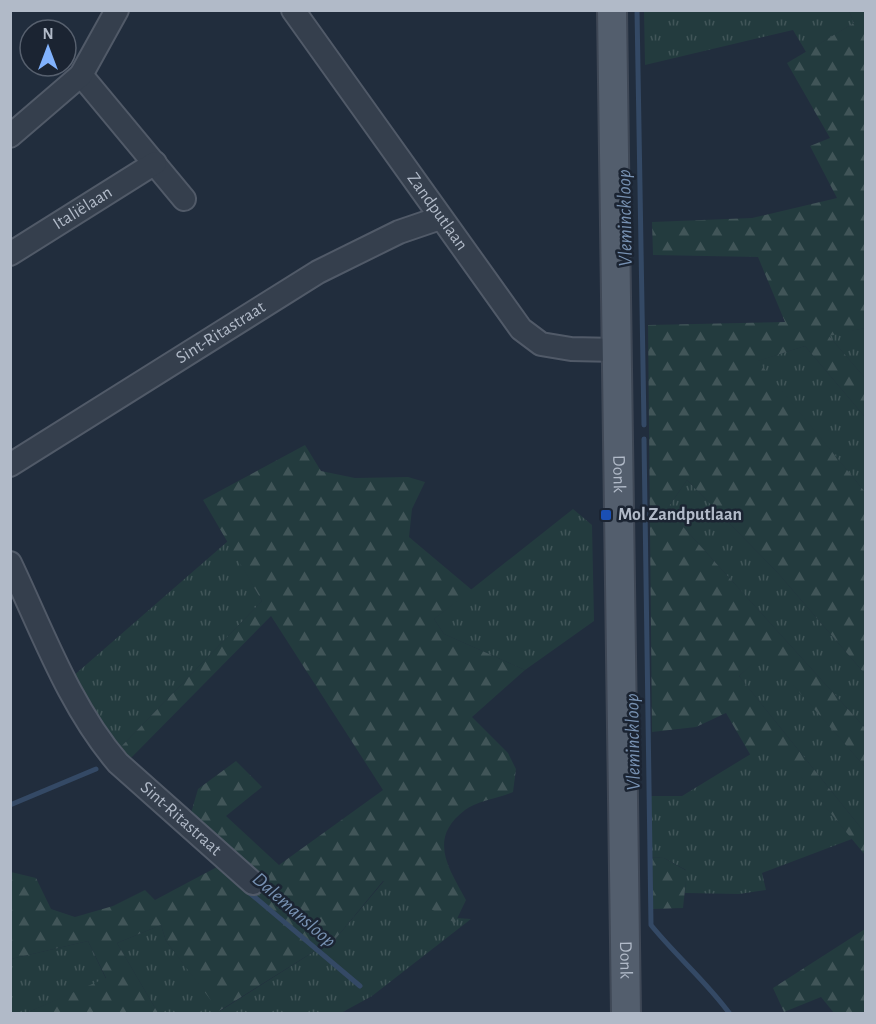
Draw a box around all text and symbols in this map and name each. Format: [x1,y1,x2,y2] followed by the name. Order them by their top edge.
[18,18,78,78] north arrow
[42,26,54,42] text: N
[614,169,636,267] water label: Vleminckloop
[404,170,471,254] street label: Zandputlaan
[50,183,116,233] street label: Italiëlaan
[173,298,269,367] street label: Sint-Ritastraat
[609,455,628,494] street label: Donk
[618,506,742,524] place label: Mol Zandputlaan
[599,508,613,522] marker: Mol Zandputlaan
[622,693,644,791] water label: Vleminckloop
[137,778,225,859] street label: Sint-Ritastraat
[249,869,339,951] water label: Dalemansloop
[616,941,635,980] street label: Donk

